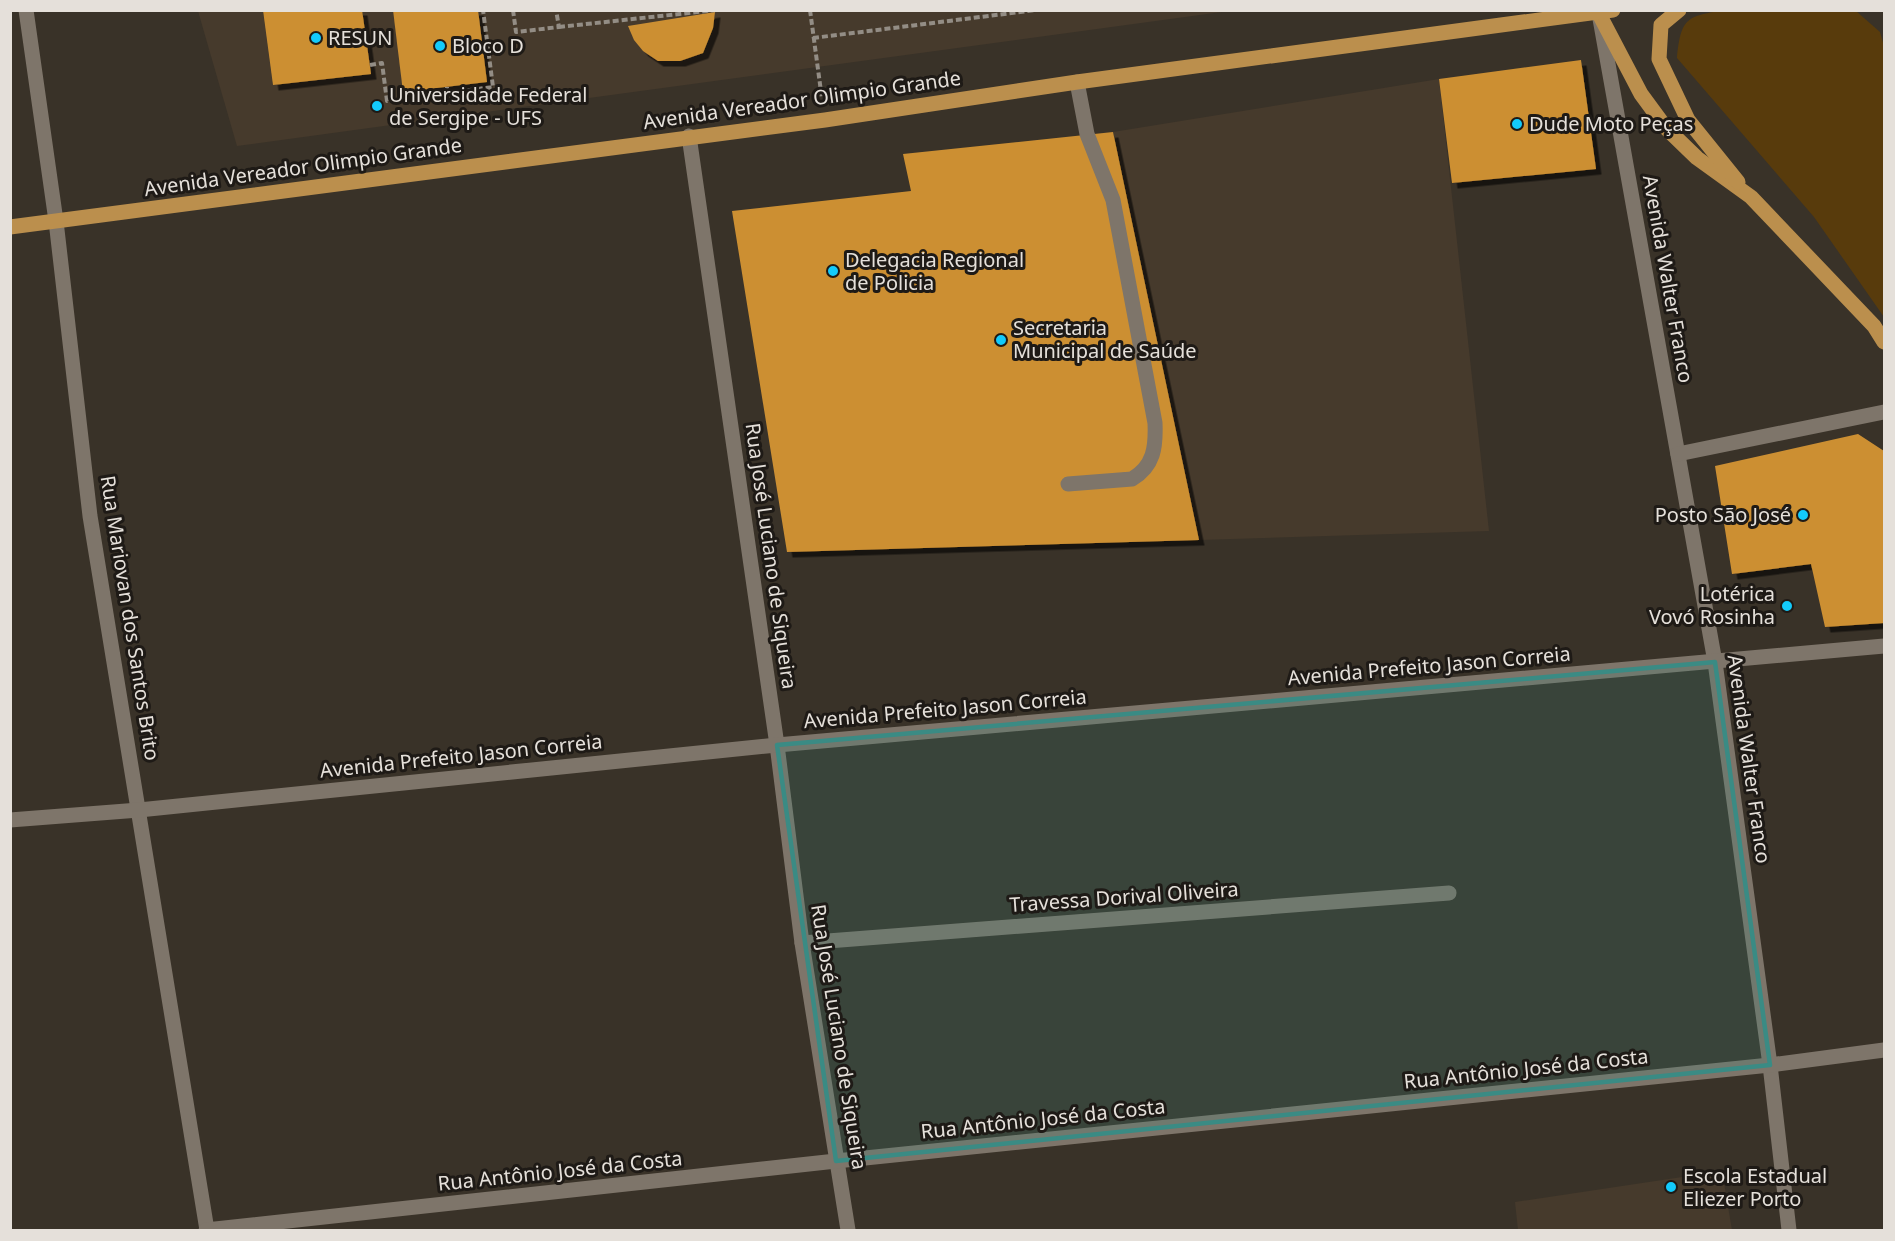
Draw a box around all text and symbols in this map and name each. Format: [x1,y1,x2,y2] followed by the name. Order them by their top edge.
[328,24,392,51] place label: RESUN
[309,31,323,45] marker: RESUN
[452,32,524,59] place label: Bloco D
[433,39,447,53] marker: Bloco D
[641,64,963,135] street label: Avenida Vereador Olimpio Grande
[389,81,587,131] place label: Universidade Federal de Sergipe - UFS
[370,99,384,113] marker: Universidade Federal de Sergipe - UFS
[1529,110,1693,137] place label: Dude Moto Peças
[1510,117,1524,131] marker: Dude Moto Peças
[142,131,464,202] street label: Avenida Vereador Olimpio Grande
[1637,173,1700,385] street label: Avenida Walter Franco
[845,246,1024,296] place label: Delegacia Regional de Policia
[826,264,840,278] marker: Delegacia Regional de Policia
[1013,314,1197,364] place label: Secretaria Municipal de Saúde
[994,333,1008,347] marker: Secretaria Municipal de Saúde
[739,421,804,691] street label: Rua José Luciano de Siqueira
[95,473,166,762] street label: Rua Mariovan dos Santos Brito
[1655,501,1791,528] place label: Posto São José
[1796,508,1810,522] marker: Posto São José
[1649,580,1775,630] place label: Lotérica Vovó Rosinha
[1780,599,1794,613] marker: Lotérica Vovó Rosinha
[1286,640,1572,691] street label: Avenida Prefeito Jason Correia
[1721,653,1778,865] street label: Avenida Walter Franco
[802,683,1088,734] street label: Avenida Prefeito Jason Correia
[318,727,604,784] street label: Avenida Prefeito Jason Correia
[1008,875,1239,918] street label: Travessa Dorival Oliveira
[805,902,874,1172] street label: Rua José Luciano de Siqueira
[1402,1042,1649,1095] street label: Rua Antônio José da Costa
[919,1092,1166,1145] street label: Rua Antônio José da Costa
[436,1144,683,1197] street label: Rua Antônio José da Costa
[1683,1162,1827,1212] place label: Escola Estadual Eliezer Porto
[1664,1180,1678,1194] marker: Escola Estadual Eliezer Porto

